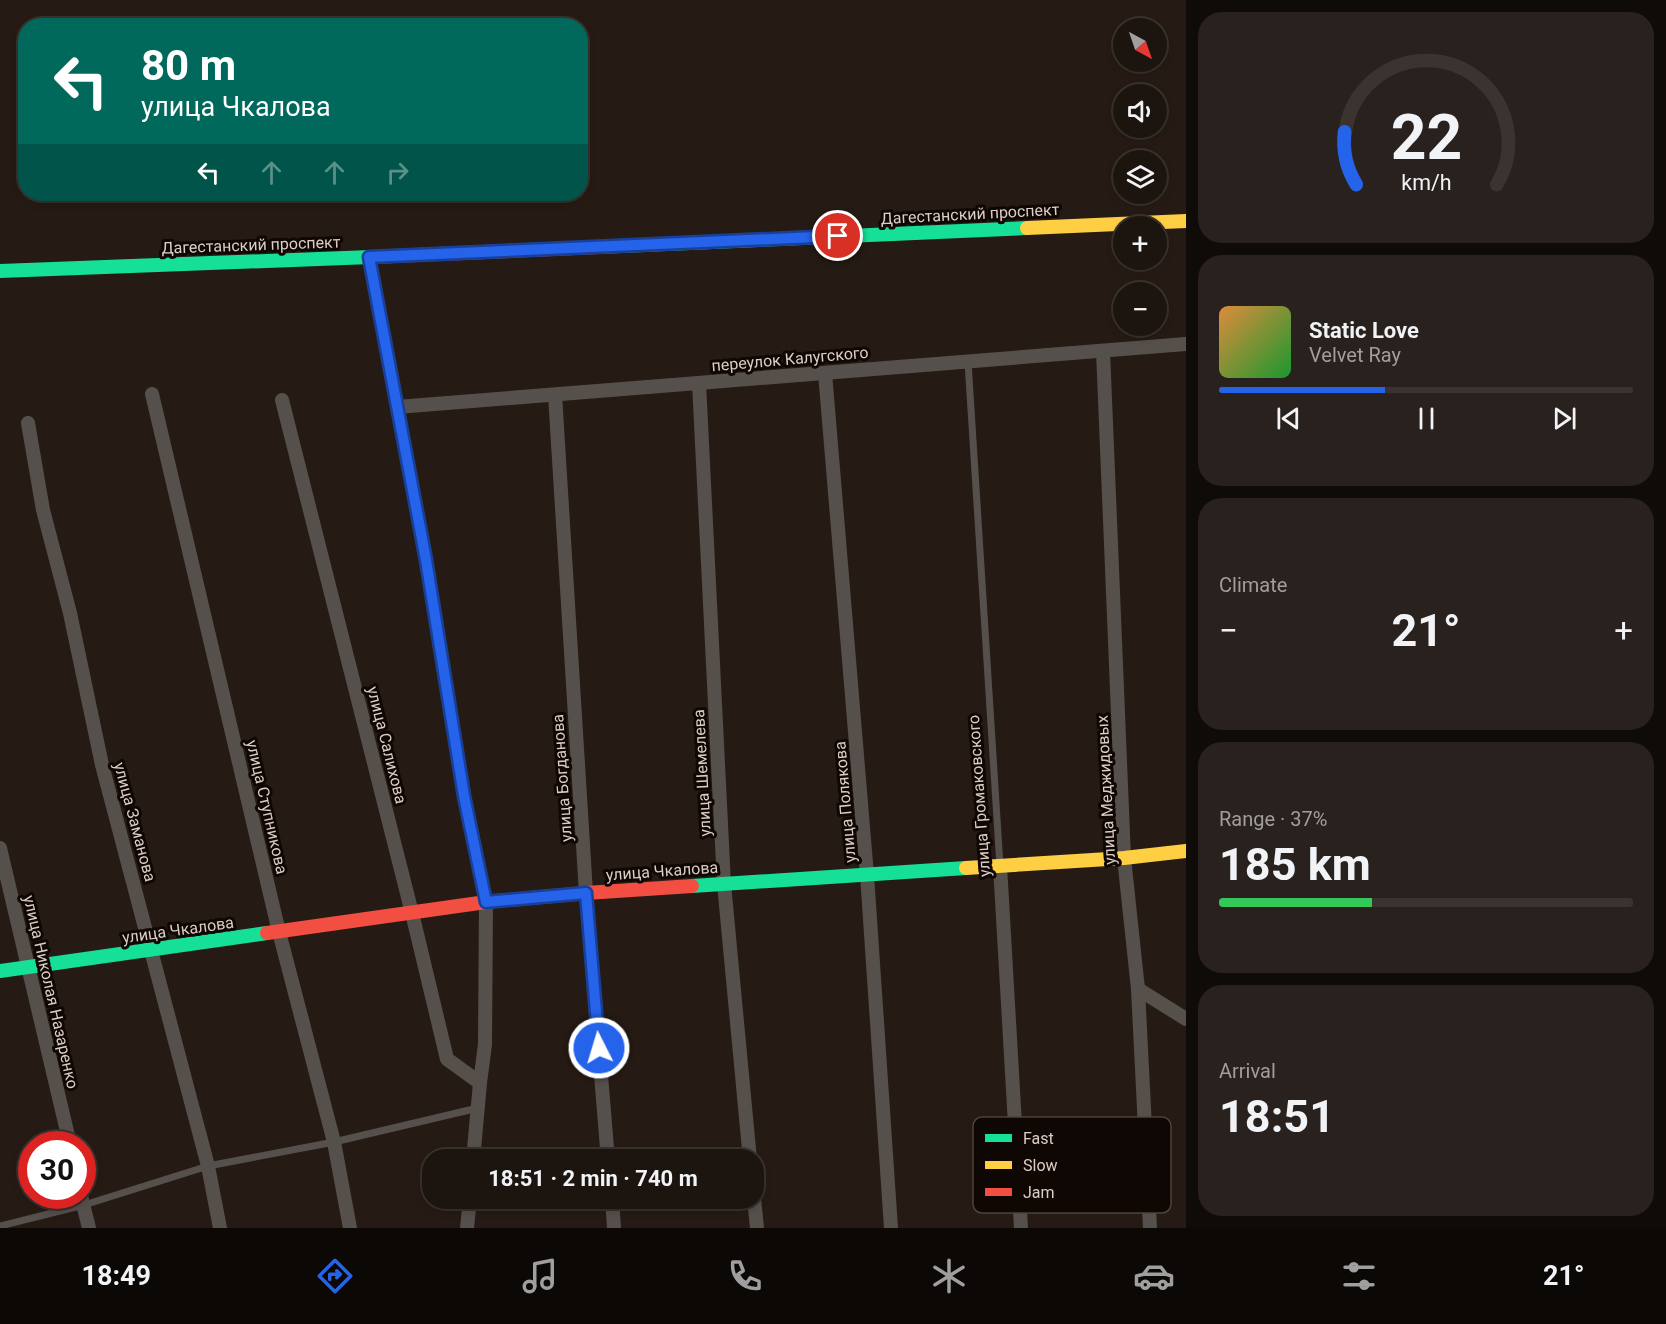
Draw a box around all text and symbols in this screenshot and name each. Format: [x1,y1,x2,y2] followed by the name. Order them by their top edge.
[1113,18,1167,72] north arrow
[1113,18,1167,336] map controls
[141,41,236,90] text: 80 m
[42,42,120,120] icon: left
[1113,84,1167,138] button: sound
[141,91,331,123] text: улица Чкалова
[1390,101,1462,174] text: 22
[1113,150,1167,204] button: layers
[192,156,225,189] icon: left
[255,156,288,189] icon: ahead
[318,156,351,189] icon: ahead
[381,156,414,189] icon: right
[1401,170,1451,195] text: km/h
[880,200,1060,228] street label: Дагестанский проспект
[812,210,863,261] pin
[1113,216,1167,270] button: +
[821,219,854,252] icon: arrive
[161,232,341,258] street label: Дагестанский проспект
[1113,282,1167,336] button: −
[1309,318,1419,343] text: Static Love
[711,343,869,375] street label: переулок Калугского
[1309,343,1401,367] text: Velvet Ray
[1272,402,1305,435] icon: previous
[1410,402,1443,435] icon: pause
[1548,402,1581,435] icon: next
[1219,573,1287,597] text: Climate
[1391,604,1461,657] text: 21°
[1219,611,1238,650] text: −
[1614,611,1633,650] text: +
[363,684,411,806] street label: улица Салихова
[689,709,715,837] street label: улица Шемелева
[548,714,576,842] street label: улица Богданова
[964,714,994,878] street label: улица Громаковского
[1093,715,1119,865] street label: улица Меджидовых
[242,738,292,876] street label: улица Ступникова
[830,741,860,863] street label: улица Полякова
[110,760,160,884] street label: улица Заманова
[1219,807,1327,831] text: Range · 37%
[1219,838,1371,891] text: 185 km
[605,858,719,884] street label: улица Чкалова
[19,893,83,1091] street label: улица Николая Назаренко
[121,913,235,947] street label: улица Чкалова
[567,1016,631,1080] position arrow
[1219,1059,1276,1083] text: Arrival
[1219,1090,1335,1143] text: 18:51
[973,1117,1171,1213] legend
[1023,1129,1054,1148] text: Fast
[18,1131,96,1209] speed limit sign: 30
[1023,1156,1058,1175] text: Slow
[488,1166,698,1191] text: 18:51 · 2 min · 740 m
[1023,1183,1055,1202] text: Jam
[314,1255,356,1297] icon: directions
[519,1255,561,1297] icon: music
[724,1255,766,1297] icon: phone
[928,1255,970,1297] icon: climate
[1133,1255,1175,1297] icon: car
[1338,1255,1380,1297] icon: filters
[81,1260,151,1292] text: 18:49
[1543,1260,1585,1292] text: 21°

